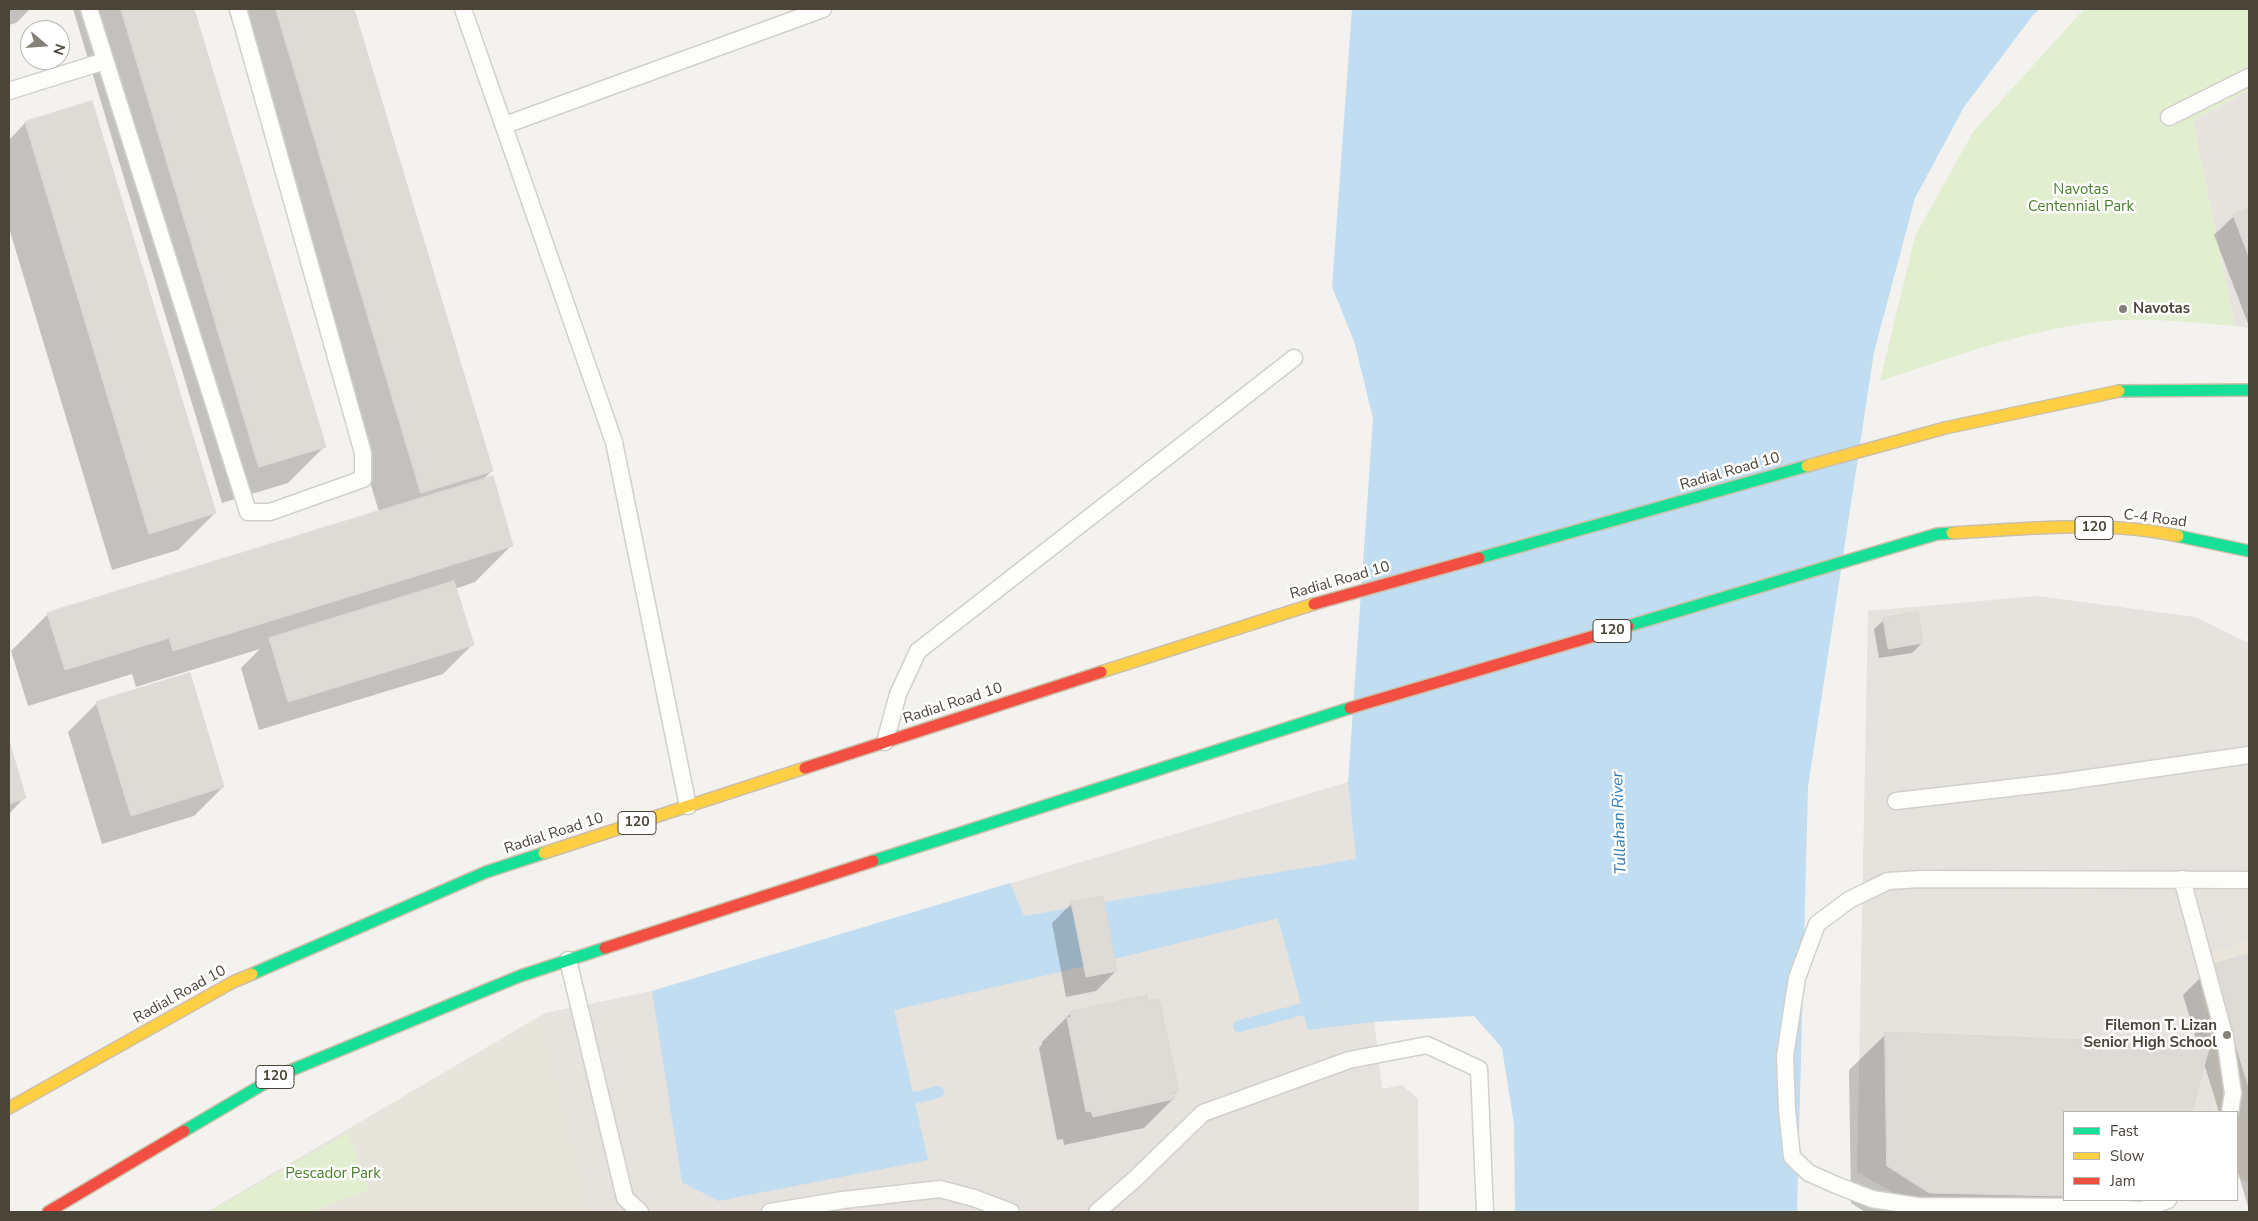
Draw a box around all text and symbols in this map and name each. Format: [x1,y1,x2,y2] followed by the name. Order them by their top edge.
[20,20,70,70] north arrow
[48,42,69,57] text: N
[2028,181,2134,216] park label: Navotas Centennial Park
[2133,300,2190,318] place label: Navotas
[2117,303,2129,315] marker: Navotas
[1678,449,1782,495] street label: Radial Road 10
[2122,506,2188,532] street label: C-4 Road
[2075,516,2113,540] road number: 120
[1288,558,1392,604] street label: Radial Road 10
[1593,620,1631,642] road number: 120
[901,679,1005,729] street label: Radial Road 10
[1609,771,1631,875] water label: Tullahan River
[502,809,606,859] street label: Radial Road 10
[618,811,656,834] road number: 120
[131,962,229,1028] street label: Radial Road 10
[2084,1017,2217,1052] place label: Filemon T. Lizan Senior High School
[2221,1029,2233,1041] marker: Filemon T. Lizan Senior High School
[256,1066,294,1088] road number: 120
[2063,1111,2238,1201] legend
[2110,1121,2138,1141] text: Fast
[2110,1146,2144,1166] text: Slow
[285,1165,381,1183] park label: Pescador Park
[2110,1171,2136,1191] text: Jam

